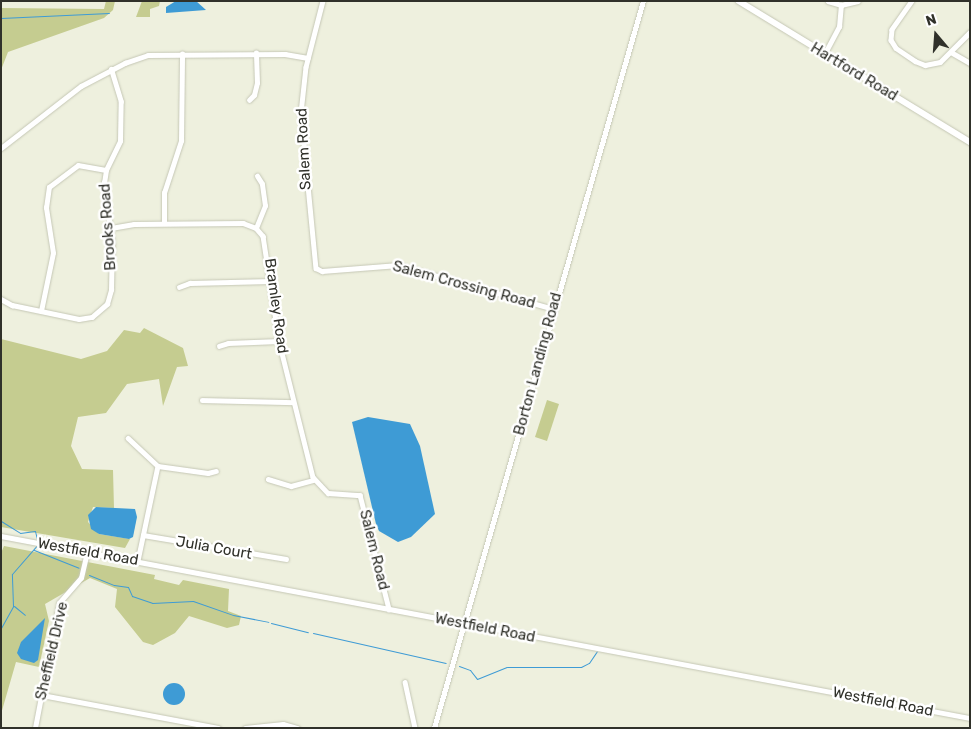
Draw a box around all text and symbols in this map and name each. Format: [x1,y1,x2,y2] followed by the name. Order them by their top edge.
[911,10,961,60] north arrow
[924,11,939,30] text: N
[807,39,901,105] street label: Hartford Road
[293,107,315,191] street label: Salem Road
[96,183,120,271] street label: Brooks Road
[260,257,292,355] street label: Bramley Road
[391,257,537,313] street label: Salem Crossing Road
[510,291,566,437] street label: Borton Landing Road
[355,508,393,592] street label: Salem Road
[175,532,253,564] street label: Julia Court
[36,534,140,570] street label: Westfield Road
[32,600,72,702] street label: Sheffield Drive
[433,609,537,647] street label: Westfield Road
[831,683,935,721] street label: Westfield Road

